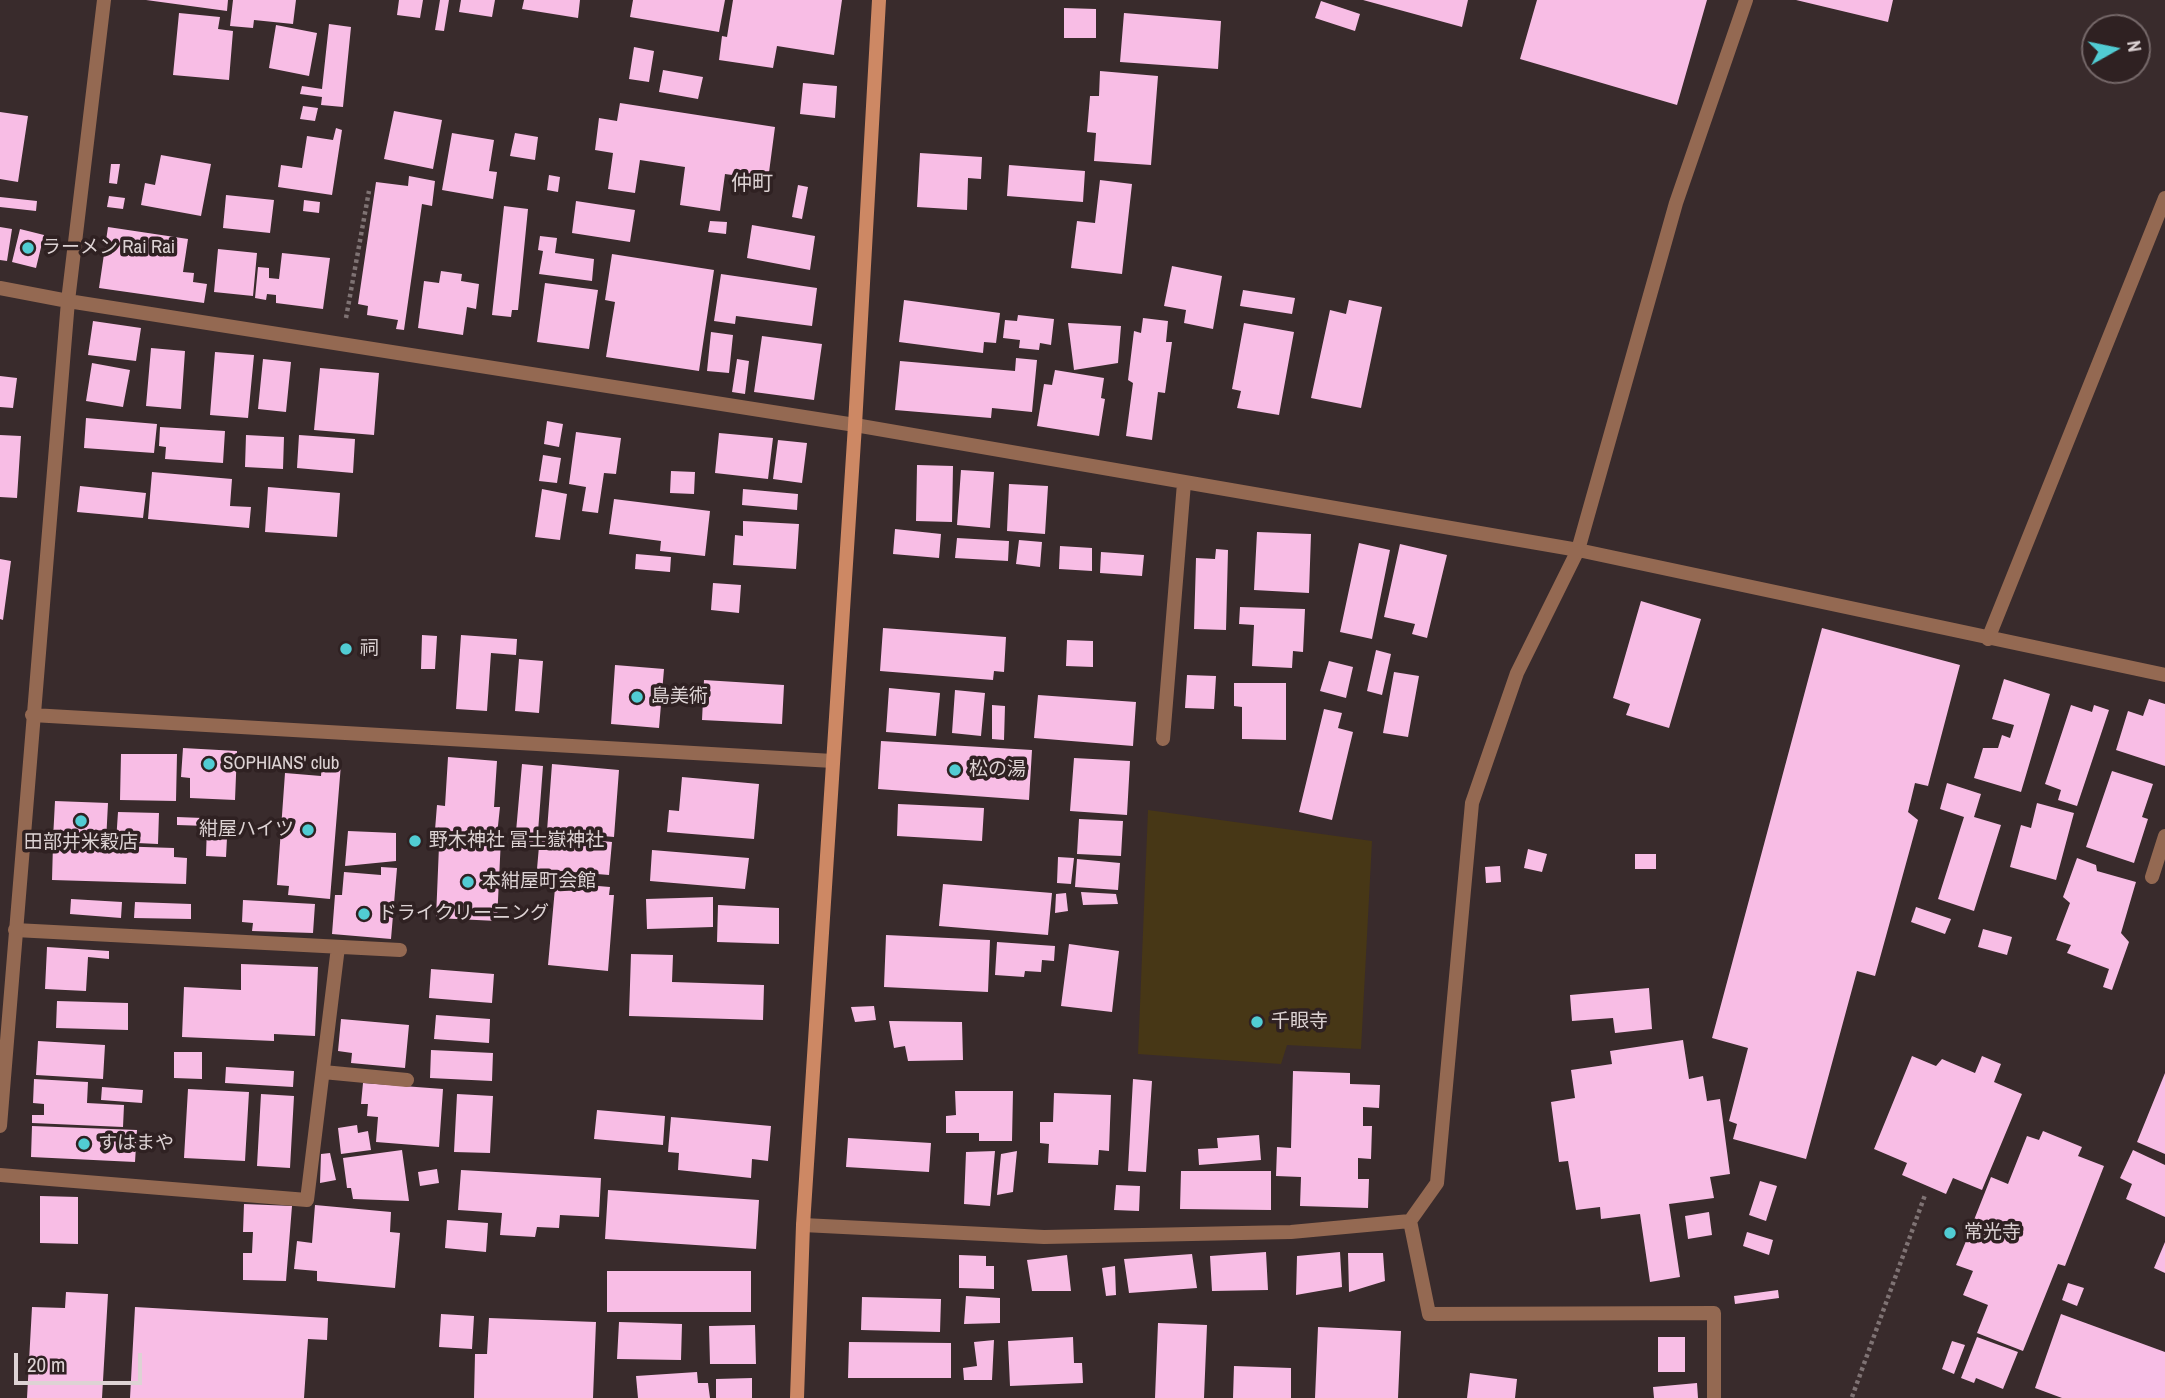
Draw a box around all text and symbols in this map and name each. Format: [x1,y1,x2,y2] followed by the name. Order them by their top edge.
[2081,14,2151,84] north arrow
[2121,38,2148,54] text: N
[731,171,773,197] district label: 仲町
[42,237,175,259] place label: ラーメン Rai Rai
[20,240,36,256] marker: ラーメン Rai Rai
[360,638,379,660] place label: 祠
[338,641,354,657] marker: 祠
[651,686,708,708] place label: 島美術
[629,689,645,705] marker: 島美術
[223,753,339,775] place label: SOPHIANS' club
[201,756,217,772] marker: SOPHIANS' club
[969,759,1026,781] place label: 松の湯
[947,762,963,778] marker: 松の湯
[73,813,89,829] marker: 田部井米穀店
[199,819,294,841] place label: 紺屋ハイツ
[300,822,316,838] marker: 紺屋ハイツ
[429,830,604,852] place label: 野木神社 冨士嶽神社
[24,832,138,854] place label: 田部井米穀店
[407,833,423,849] marker: 野木神社 冨士嶽神社
[482,871,596,893] place label: 本紺屋町会館
[460,874,476,890] marker: 本紺屋町会館
[378,903,549,925] place label: ドライクリーニング
[356,906,372,922] marker: ドライクリーニング
[1271,1011,1328,1033] place label: 千眼寺
[1249,1014,1265,1030] marker: 千眼寺
[98,1133,174,1155] place label: すはまや
[76,1136,92,1152] marker: すはまや
[1964,1222,2021,1244] place label: 常光寺
[1942,1225,1958,1241] marker: 常光寺
[18,1338,145,1382] scale bar
[27,1350,65,1379] text: 20 m

